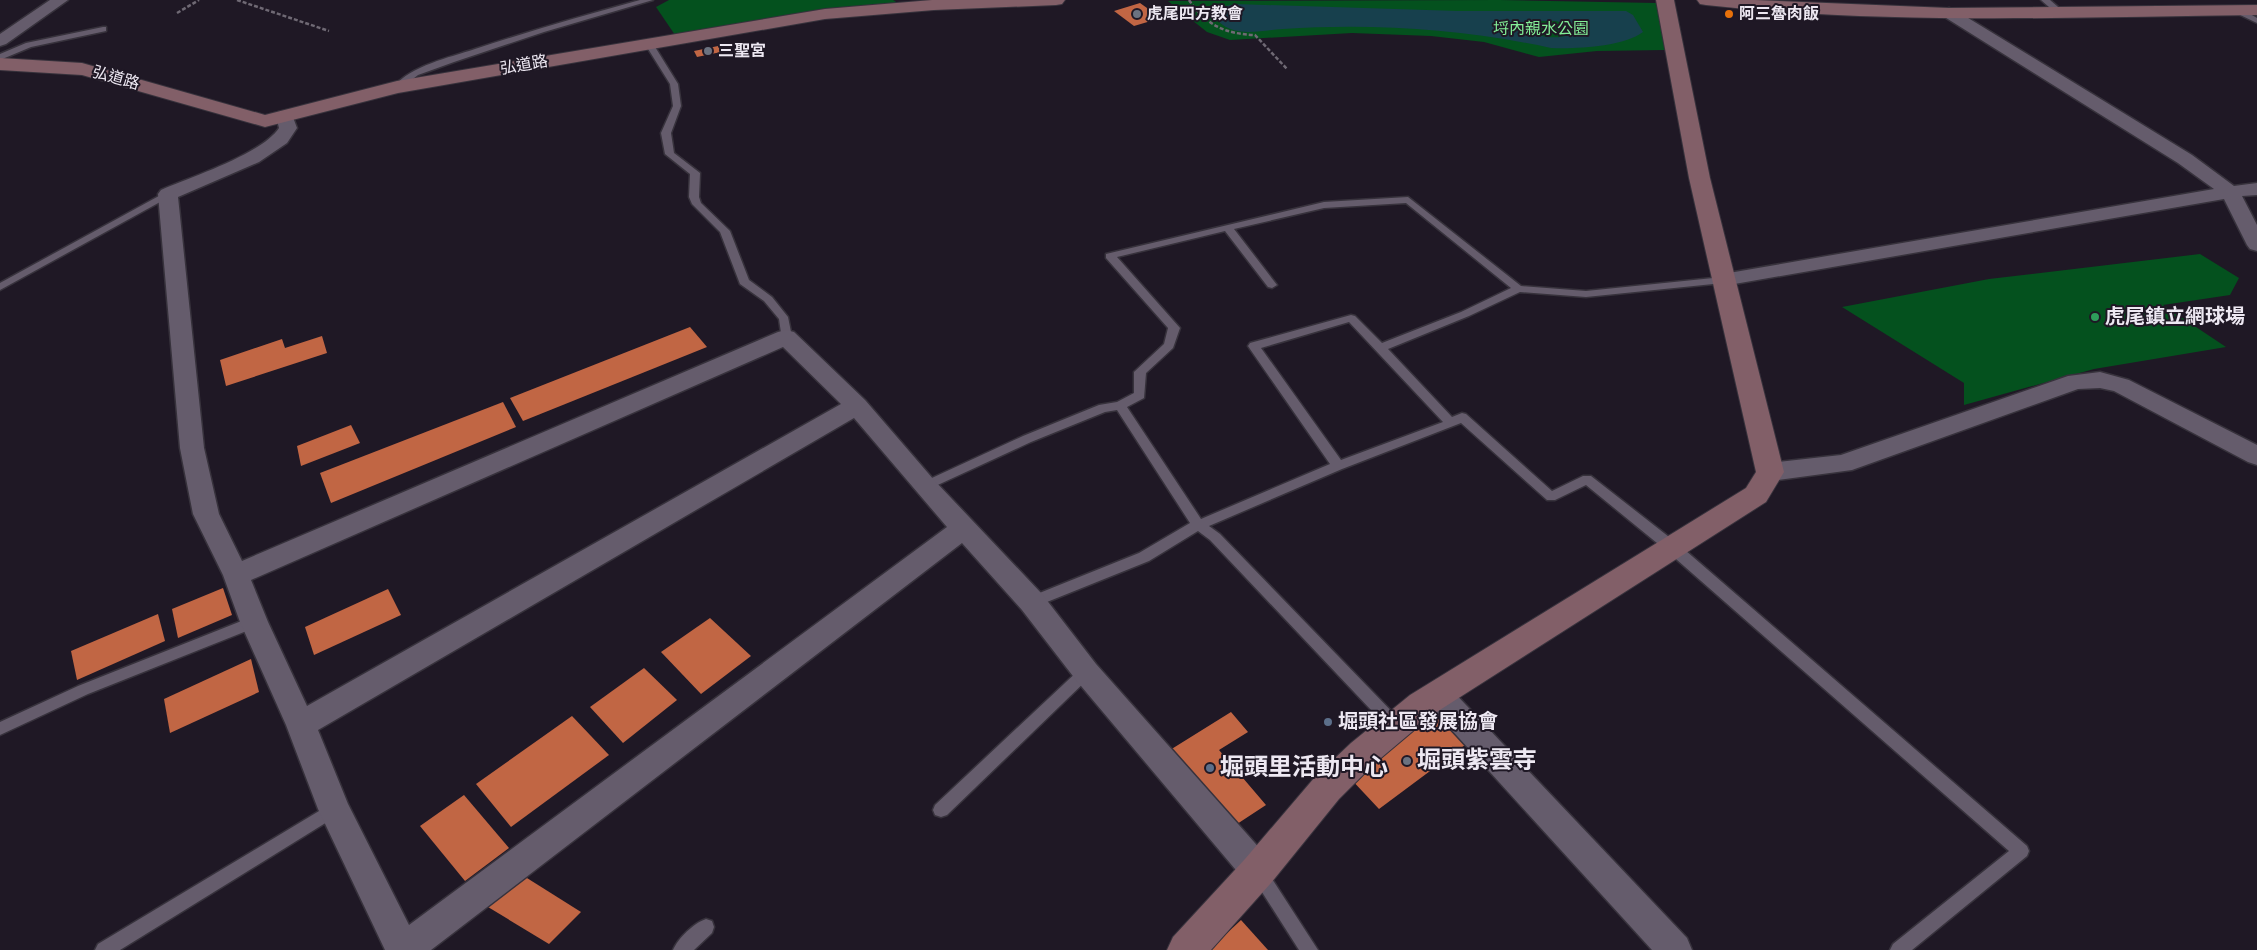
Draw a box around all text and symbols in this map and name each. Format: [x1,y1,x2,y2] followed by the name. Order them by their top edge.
[1739,4,1819,22] place label: 阿三魯肉飯
[1147,5,1243,22] place label: 虎尾四方教會
[1131,8,1143,20] marker: 虎尾四方教會
[1723,8,1735,20] marker: 阿三魯肉飯
[1493,20,1589,37] park label: 埒內親水公園
[718,42,766,59] place label: 三聖宮
[702,45,714,57] marker: 三聖宮
[499,52,549,77] street label: 弘道路
[91,63,142,92] street label: 弘道路
[2105,305,2245,327] place label: 虎尾鎮立網球場
[2089,311,2101,323] marker: 虎尾鎮立網球場
[1338,710,1498,732] place label: 堀頭社區發展協會
[1322,716,1334,728] marker: 堀頭社區發展協會
[1417,747,1537,773] place label: 堀頭紫雲寺
[1220,754,1388,780] place label: 堀頭里活動中心
[1401,755,1413,767] marker: 堀頭紫雲寺
[1204,762,1216,774] marker: 堀頭里活動中心

